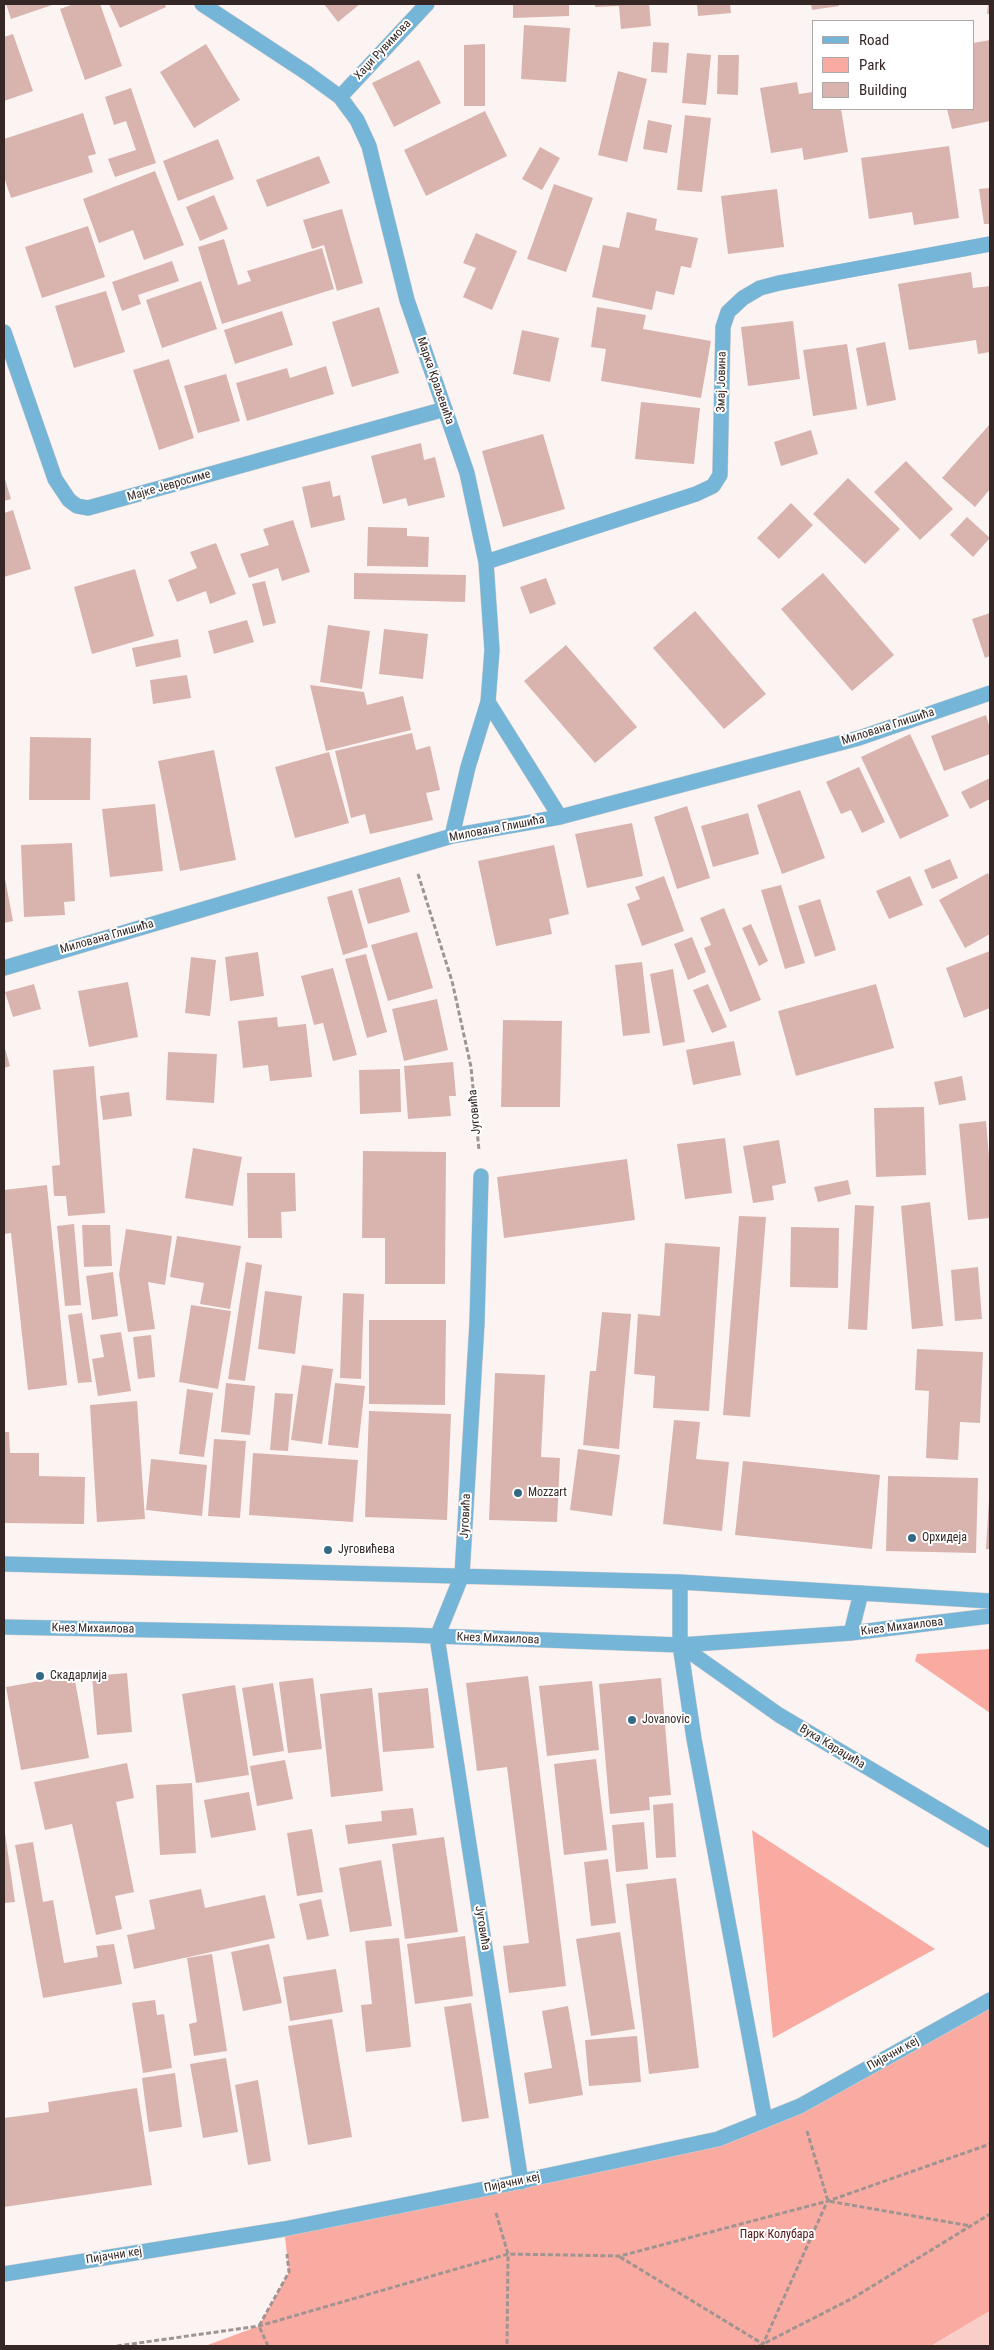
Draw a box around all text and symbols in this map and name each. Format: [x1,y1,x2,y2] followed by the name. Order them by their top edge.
[352,17,414,83] street label: Хаџи Рувимова
[812,20,974,110] legend
[859,31,889,49] text: Road
[859,56,886,74] text: Park
[859,81,907,99] text: Building
[413,335,457,427] street label: Марка Краљевића
[714,351,730,413] street label: Змај Јовина
[126,467,212,505] street label: Мајке Јевросиме
[840,705,936,749] street label: Милована Глишића
[448,813,546,845] street label: Милована Глишића
[59,917,155,957] street label: Милована Глишића
[466,1089,484,1135] street label: Југовића
[528,1486,567,1500] place label: Mozzart
[512,1487,524,1499] marker: Mozzart
[458,1493,474,1539] street label: Југовића
[922,1531,967,1545] place label: Орхидеја
[906,1532,918,1544] marker: Орхидеја
[338,1543,395,1557] place label: Југовићева
[322,1544,334,1556] marker: Југовићева
[860,1615,944,1639] street label: Кнез Михаилова
[52,1621,134,1637] street label: Кнез Михаилова
[456,1630,540,1648] street label: Кнез Михаилова
[50,1669,107,1683] place label: Скадарлија
[34,1670,46,1682] marker: Скадарлија
[642,1713,690,1727] place label: Jovanovic
[626,1714,638,1726] marker: Jovanovic
[797,1722,867,1772] street label: Вука Караџића
[471,1905,493,1951] street label: Југовића
[865,2034,921,2074] street label: Пијачни кеј
[483,2170,541,2196] street label: Пијачни кеј
[740,2228,814,2242] park label: Парк Колубара
[85,2244,143,2268] street label: Пијачни кеј

